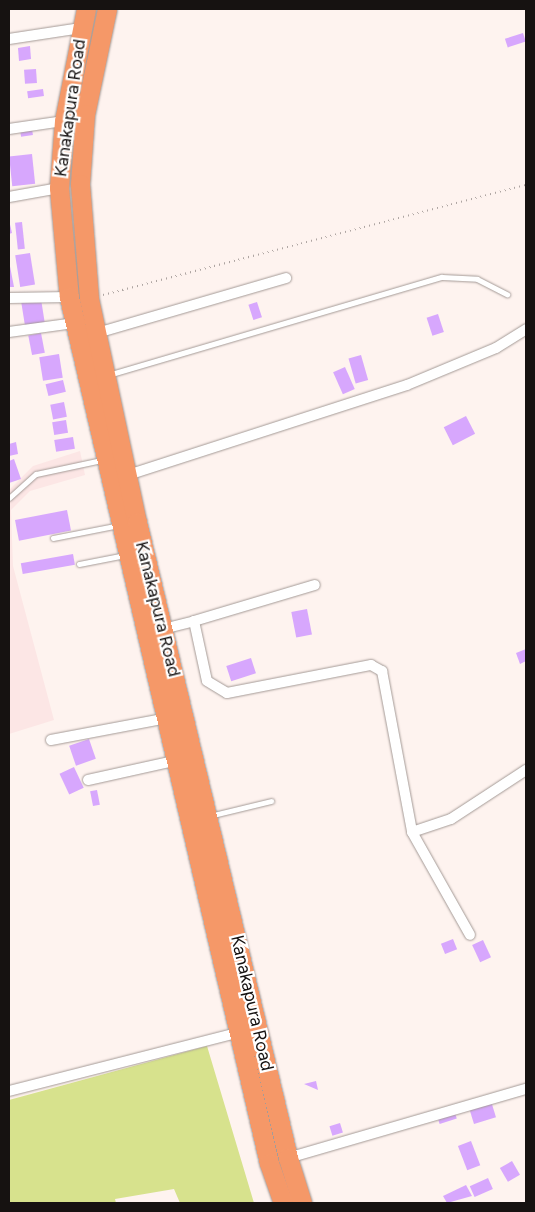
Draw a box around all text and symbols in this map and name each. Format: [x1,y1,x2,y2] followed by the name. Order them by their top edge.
[50,38,90,178] street label: Kanakapura Road
[131,539,185,679] street label: Kanakapura Road
[226,933,278,1073] street label: Kanakapura Road

